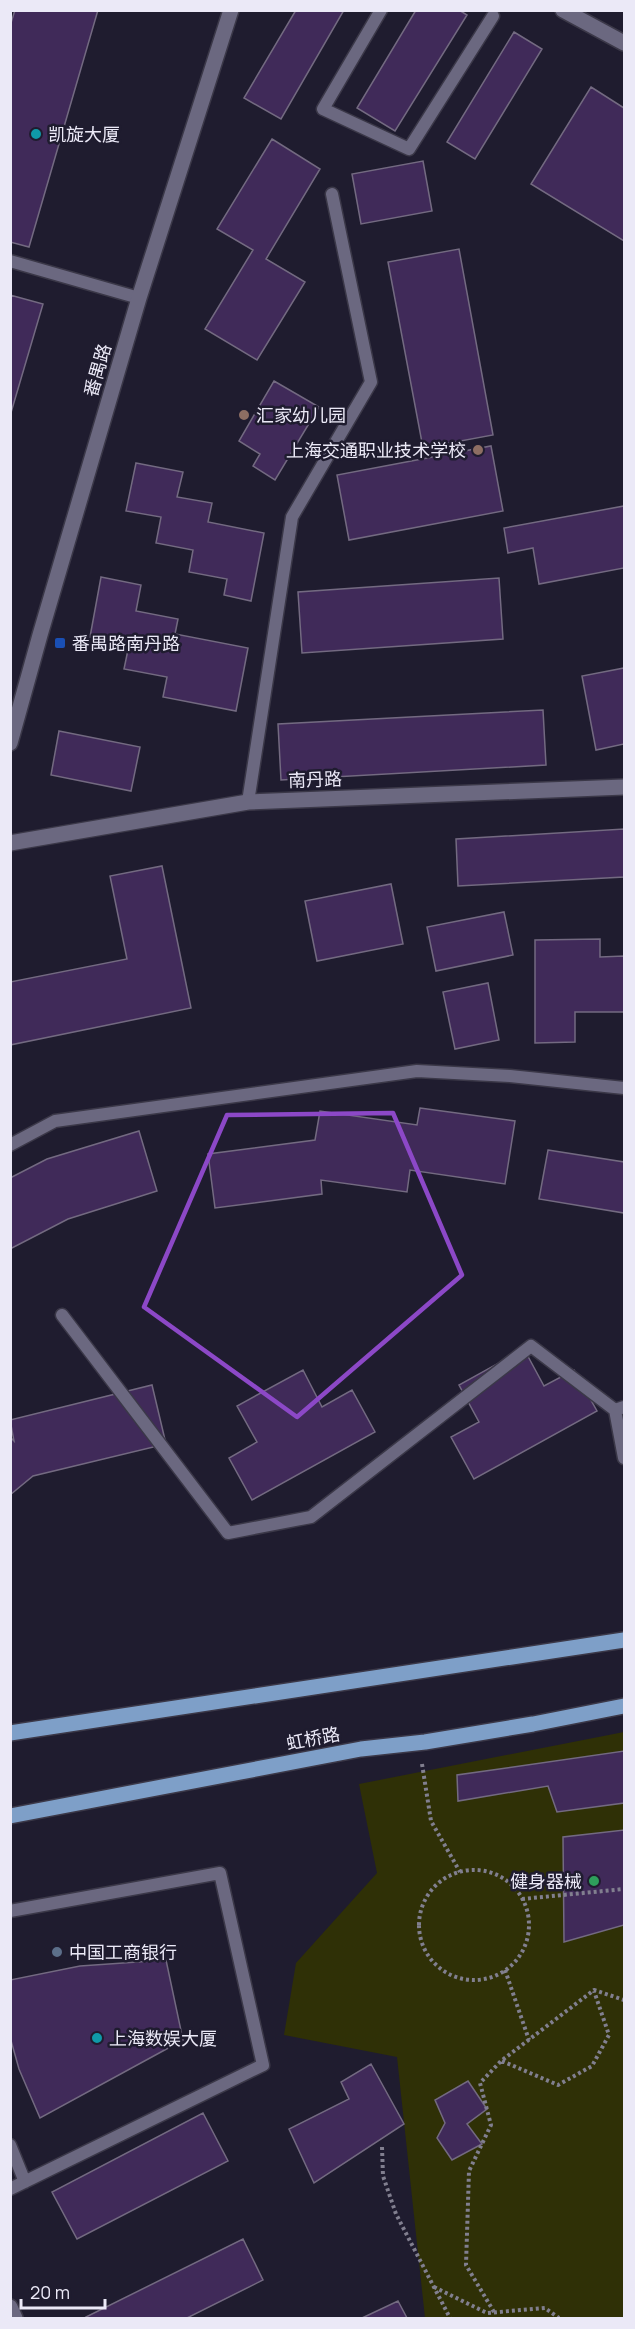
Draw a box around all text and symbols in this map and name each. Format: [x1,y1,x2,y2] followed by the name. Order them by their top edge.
[48,122,120,146] place label: 凯旋大厦
[29,127,43,141] marker: 凯旋大厦
[78,341,116,399] street label: 番禺路
[256,403,346,427] place label: 汇家幼儿园
[237,408,251,422] marker: 汇家幼儿园
[286,438,466,462] place label: 上海交通职业技术学校
[471,443,485,457] marker: 上海交通职业技术学校
[72,631,180,655] place label: 番禺路南丹路
[53,636,67,650] marker: 番禺路南丹路
[288,766,342,792] street label: 南丹路
[284,1721,342,1755] street label: 虹桥路
[510,1869,582,1893] place label: 健身器械
[587,1874,601,1888] marker: 健身器械
[69,1940,177,1964] place label: 中国工商银行
[50,1945,64,1959] marker: 中国工商银行
[109,2026,217,2050] place label: 上海数娱大厦
[90,2031,104,2045] marker: 上海数娱大厦
[21,2272,105,2310] scale bar
[30,2280,70,2304] text: 20 m

